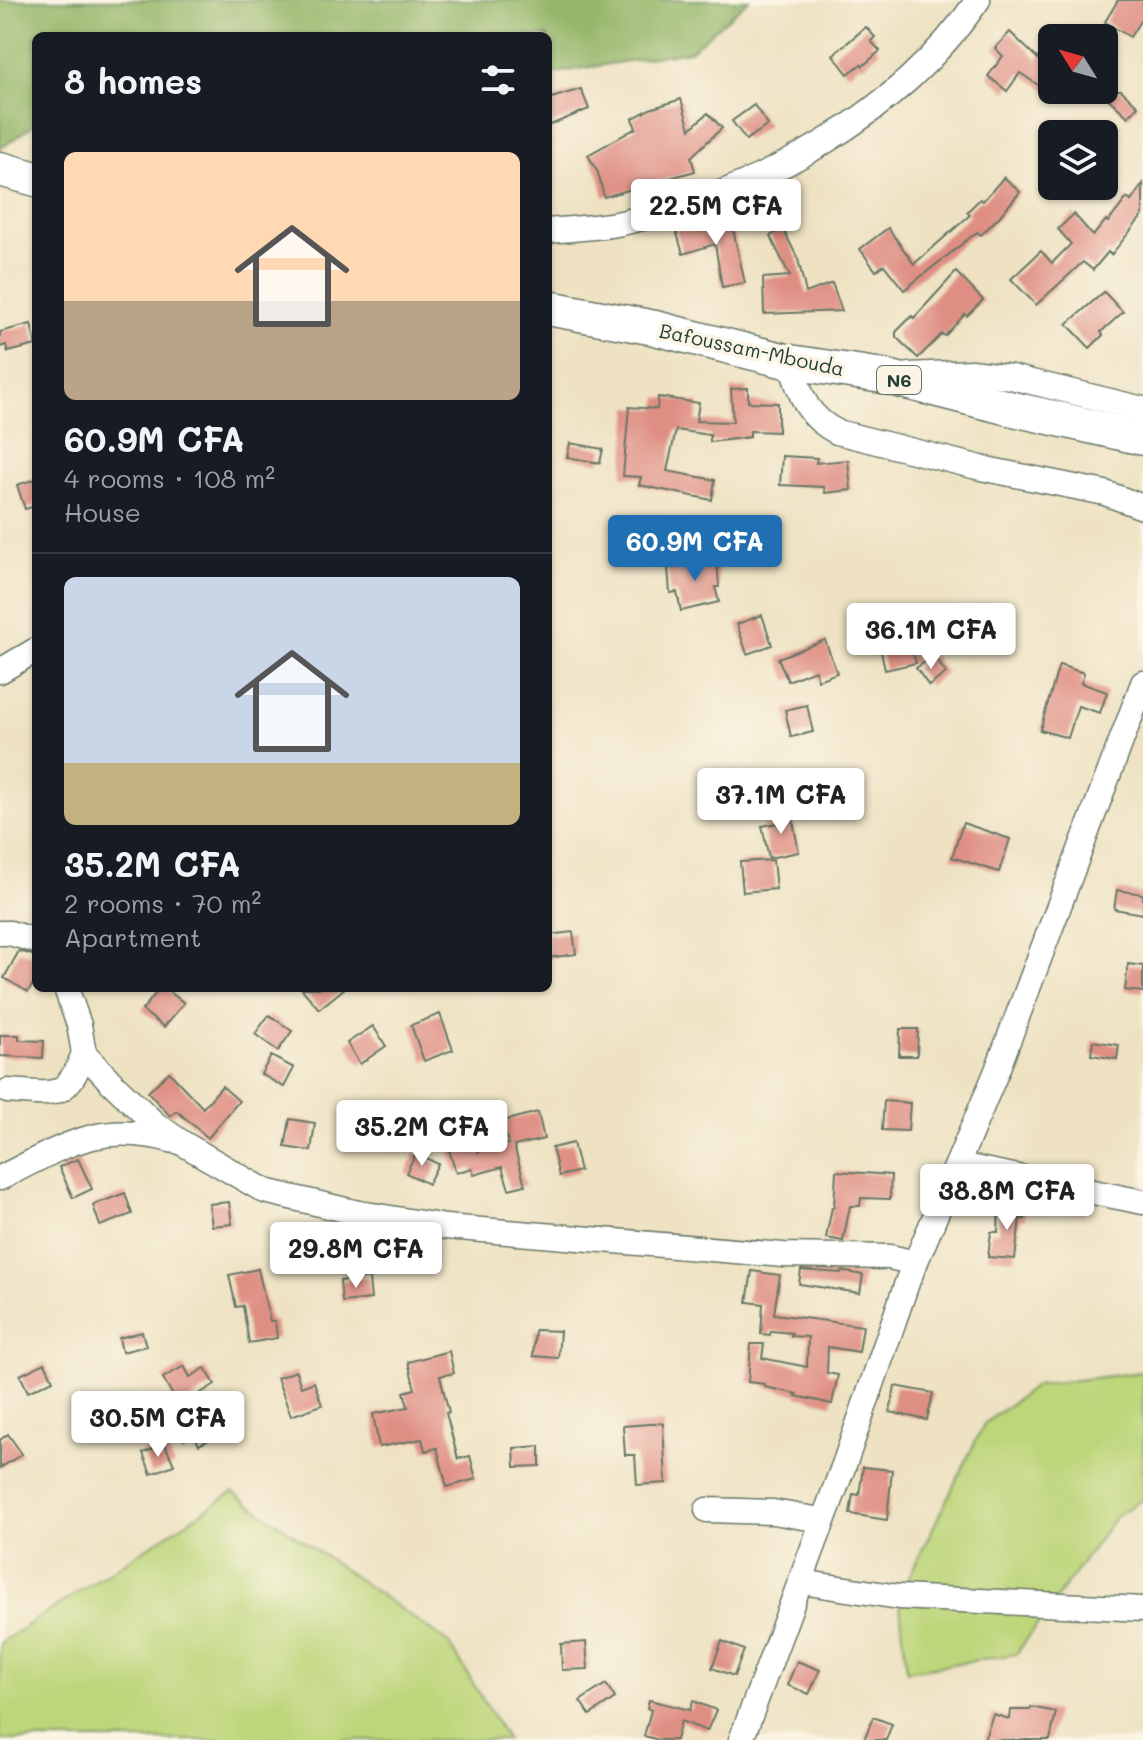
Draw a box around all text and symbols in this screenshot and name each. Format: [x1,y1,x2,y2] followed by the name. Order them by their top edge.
[1038,24,1118,104] north arrow
[1038,24,1118,200] map controls
[64,58,202,103] text: 8 homes
[476,58,520,102] icon: filters
[1038,120,1118,200] button: layers
[624,179,808,247] pin: 22.5M CFA
[649,188,783,222] text: 22.5M CFA
[220,204,364,348] icon: home
[657,317,847,381] street label: Bafoussam-Mbouda
[877,366,921,394] road number: N6
[64,416,244,461] text: 60.9M CFA
[64,461,275,495] text: 4 rooms · 108 m²
[64,495,141,529] text: House
[603,515,787,583] pin: 60.9M CFA
[626,524,764,558] text: 60.9M CFA
[839,603,1023,671] pin: 36.1M CFA
[865,612,997,646] text: 36.1M CFA
[220,629,364,773] icon: home
[689,768,873,836] pin: 37.1M CFA
[715,777,847,811] text: 37.1M CFA
[64,841,241,886] text: 35.2M CFA
[64,886,261,920] text: 2 rooms · 70 m²
[64,920,201,954] text: Apartment
[330,1100,514,1168] pin: 35.2M CFA
[354,1109,490,1143] text: 35.2M CFA
[915,1164,1099,1232] pin: 38.8M CFA
[938,1173,1076,1207] text: 38.8M CFA
[264,1222,448,1290] pin: 29.8M CFA
[288,1231,424,1265] text: 29.8M CFA
[66,1391,250,1459] pin: 30.5M CFA
[89,1400,227,1434] text: 30.5M CFA

